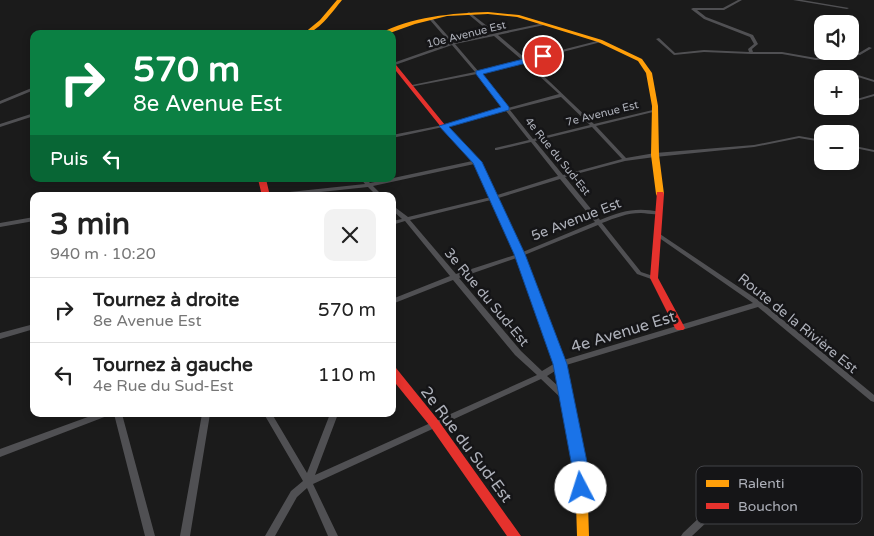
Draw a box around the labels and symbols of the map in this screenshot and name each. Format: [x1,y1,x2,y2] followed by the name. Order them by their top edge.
[425,18,507,51] street label: 10e Avenue Est
[522,35,564,77] pin
[564,98,640,129] street label: 7e Avenue Est
[522,115,593,198] street label: 4e Rue du Sud-Est
[529,194,624,244] street label: 5e Avenue Est
[441,245,533,350] street label: 3e Rue du Sud-Est
[734,270,861,377] street label: Route de la Rivière Est
[568,307,678,357] street label: 4e Avenue Est
[416,382,516,507] street label: 2e Rue du Sud-Est
[554,461,606,513] position arrow
[696,466,862,524] legend
[738,475,784,492] text: Ralenti
[738,498,798,515] text: Bouchon

